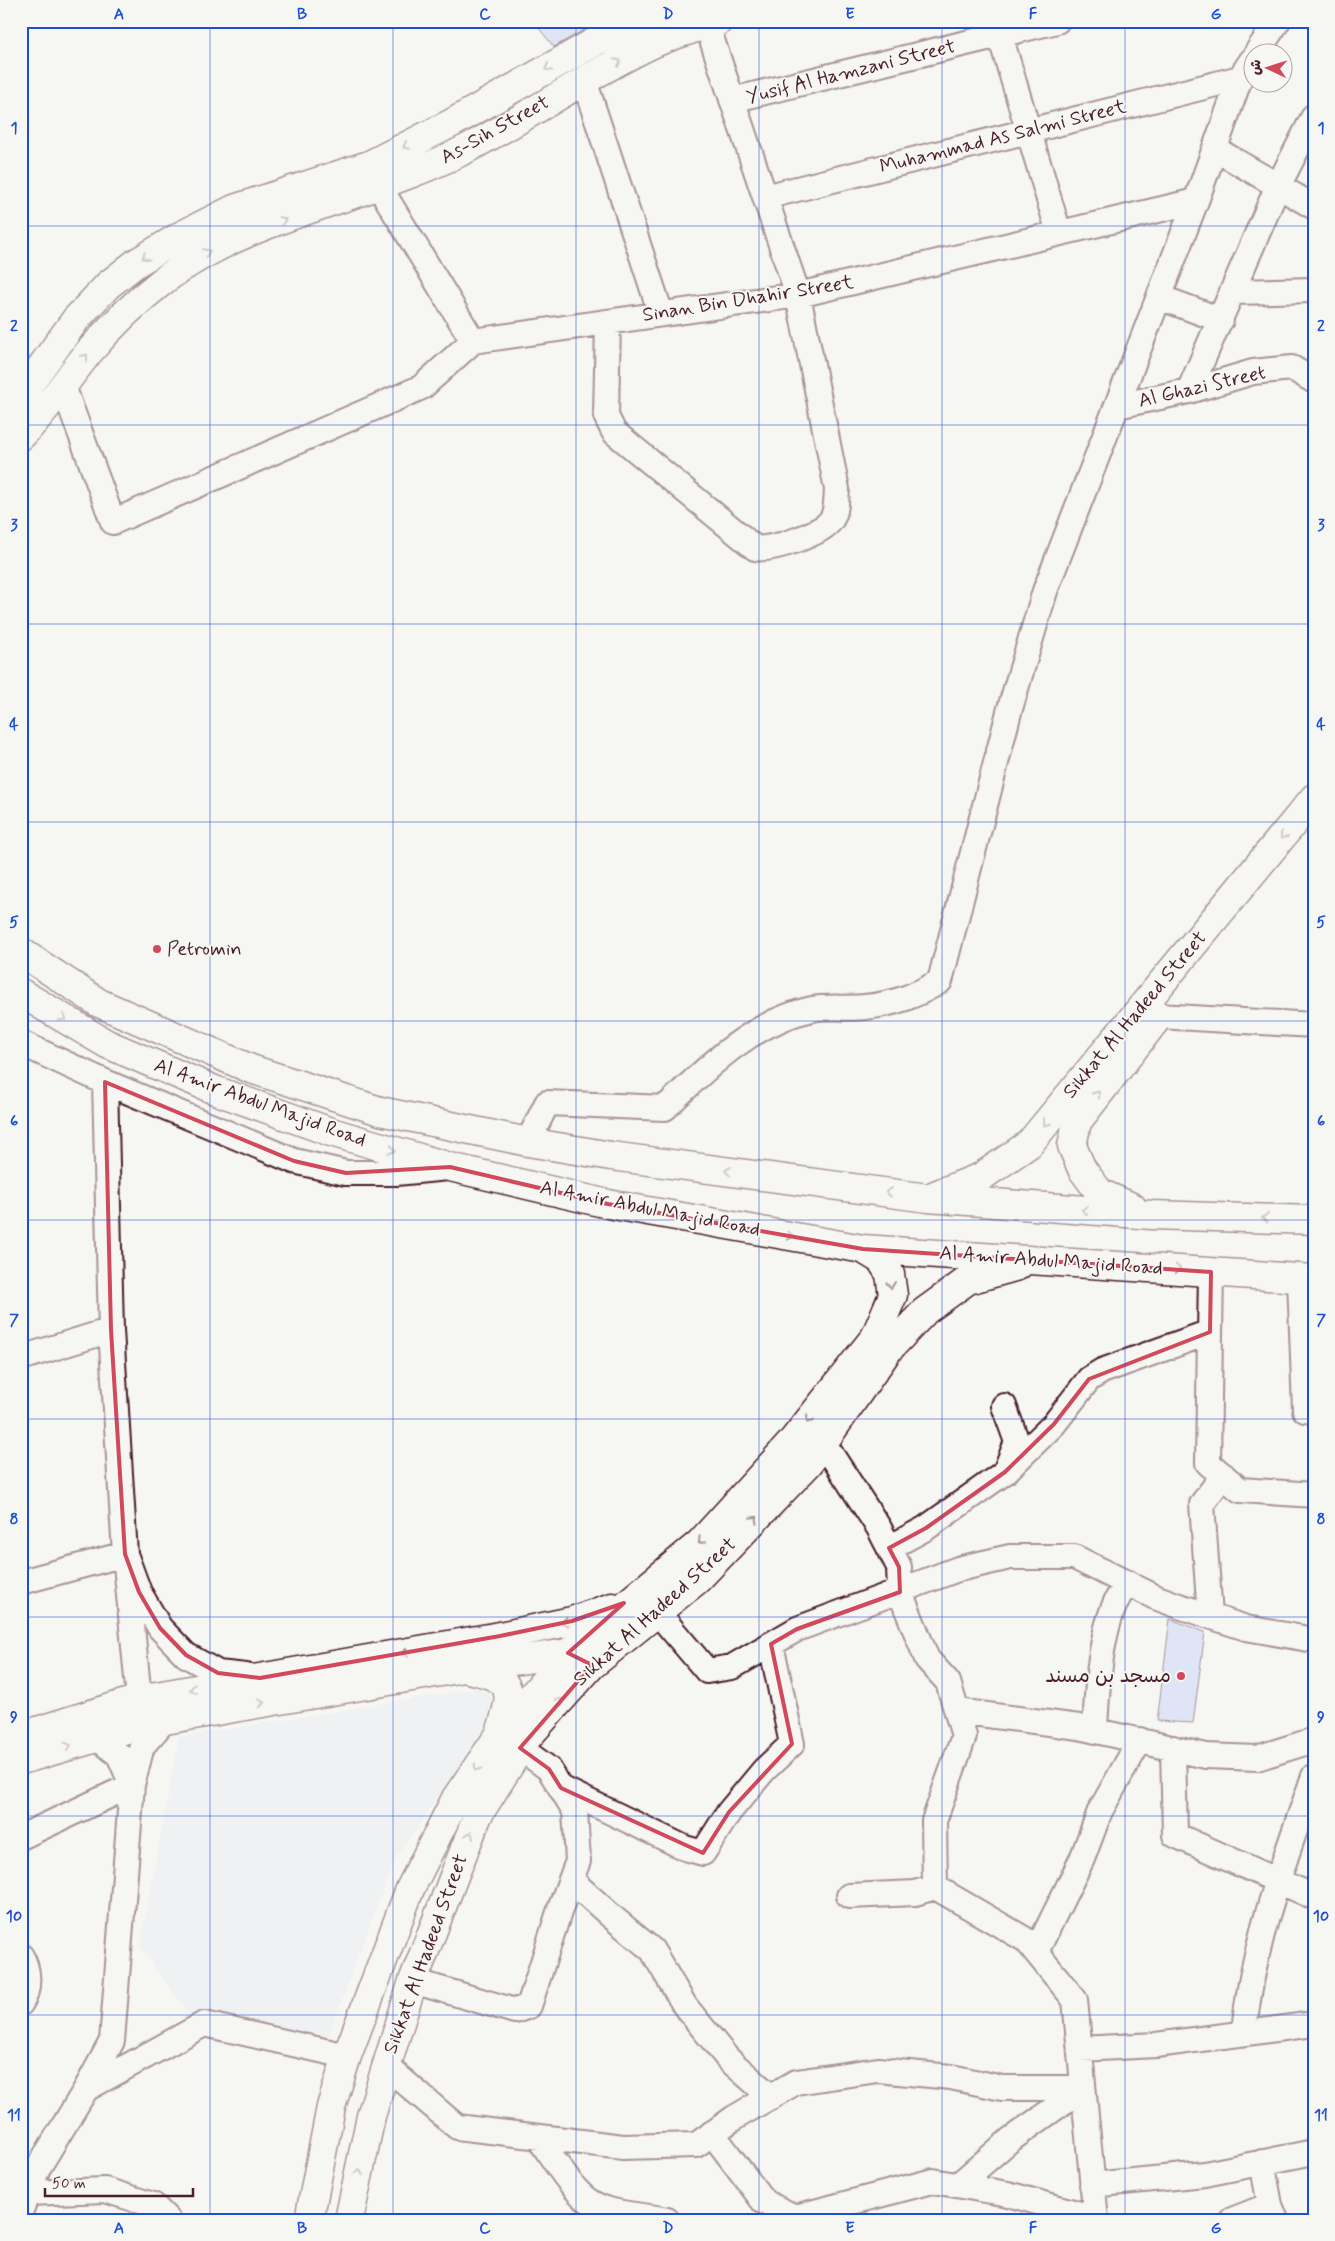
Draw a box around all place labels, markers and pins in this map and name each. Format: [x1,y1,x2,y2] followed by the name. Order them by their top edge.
[167,936,242,963] place label: Petromin
[151,943,163,955] marker: Petromin
[1045,1663,1171,1690] place label: مسجد بن مسند
[1175,1670,1187,1682] marker: مسجد بن مسند

